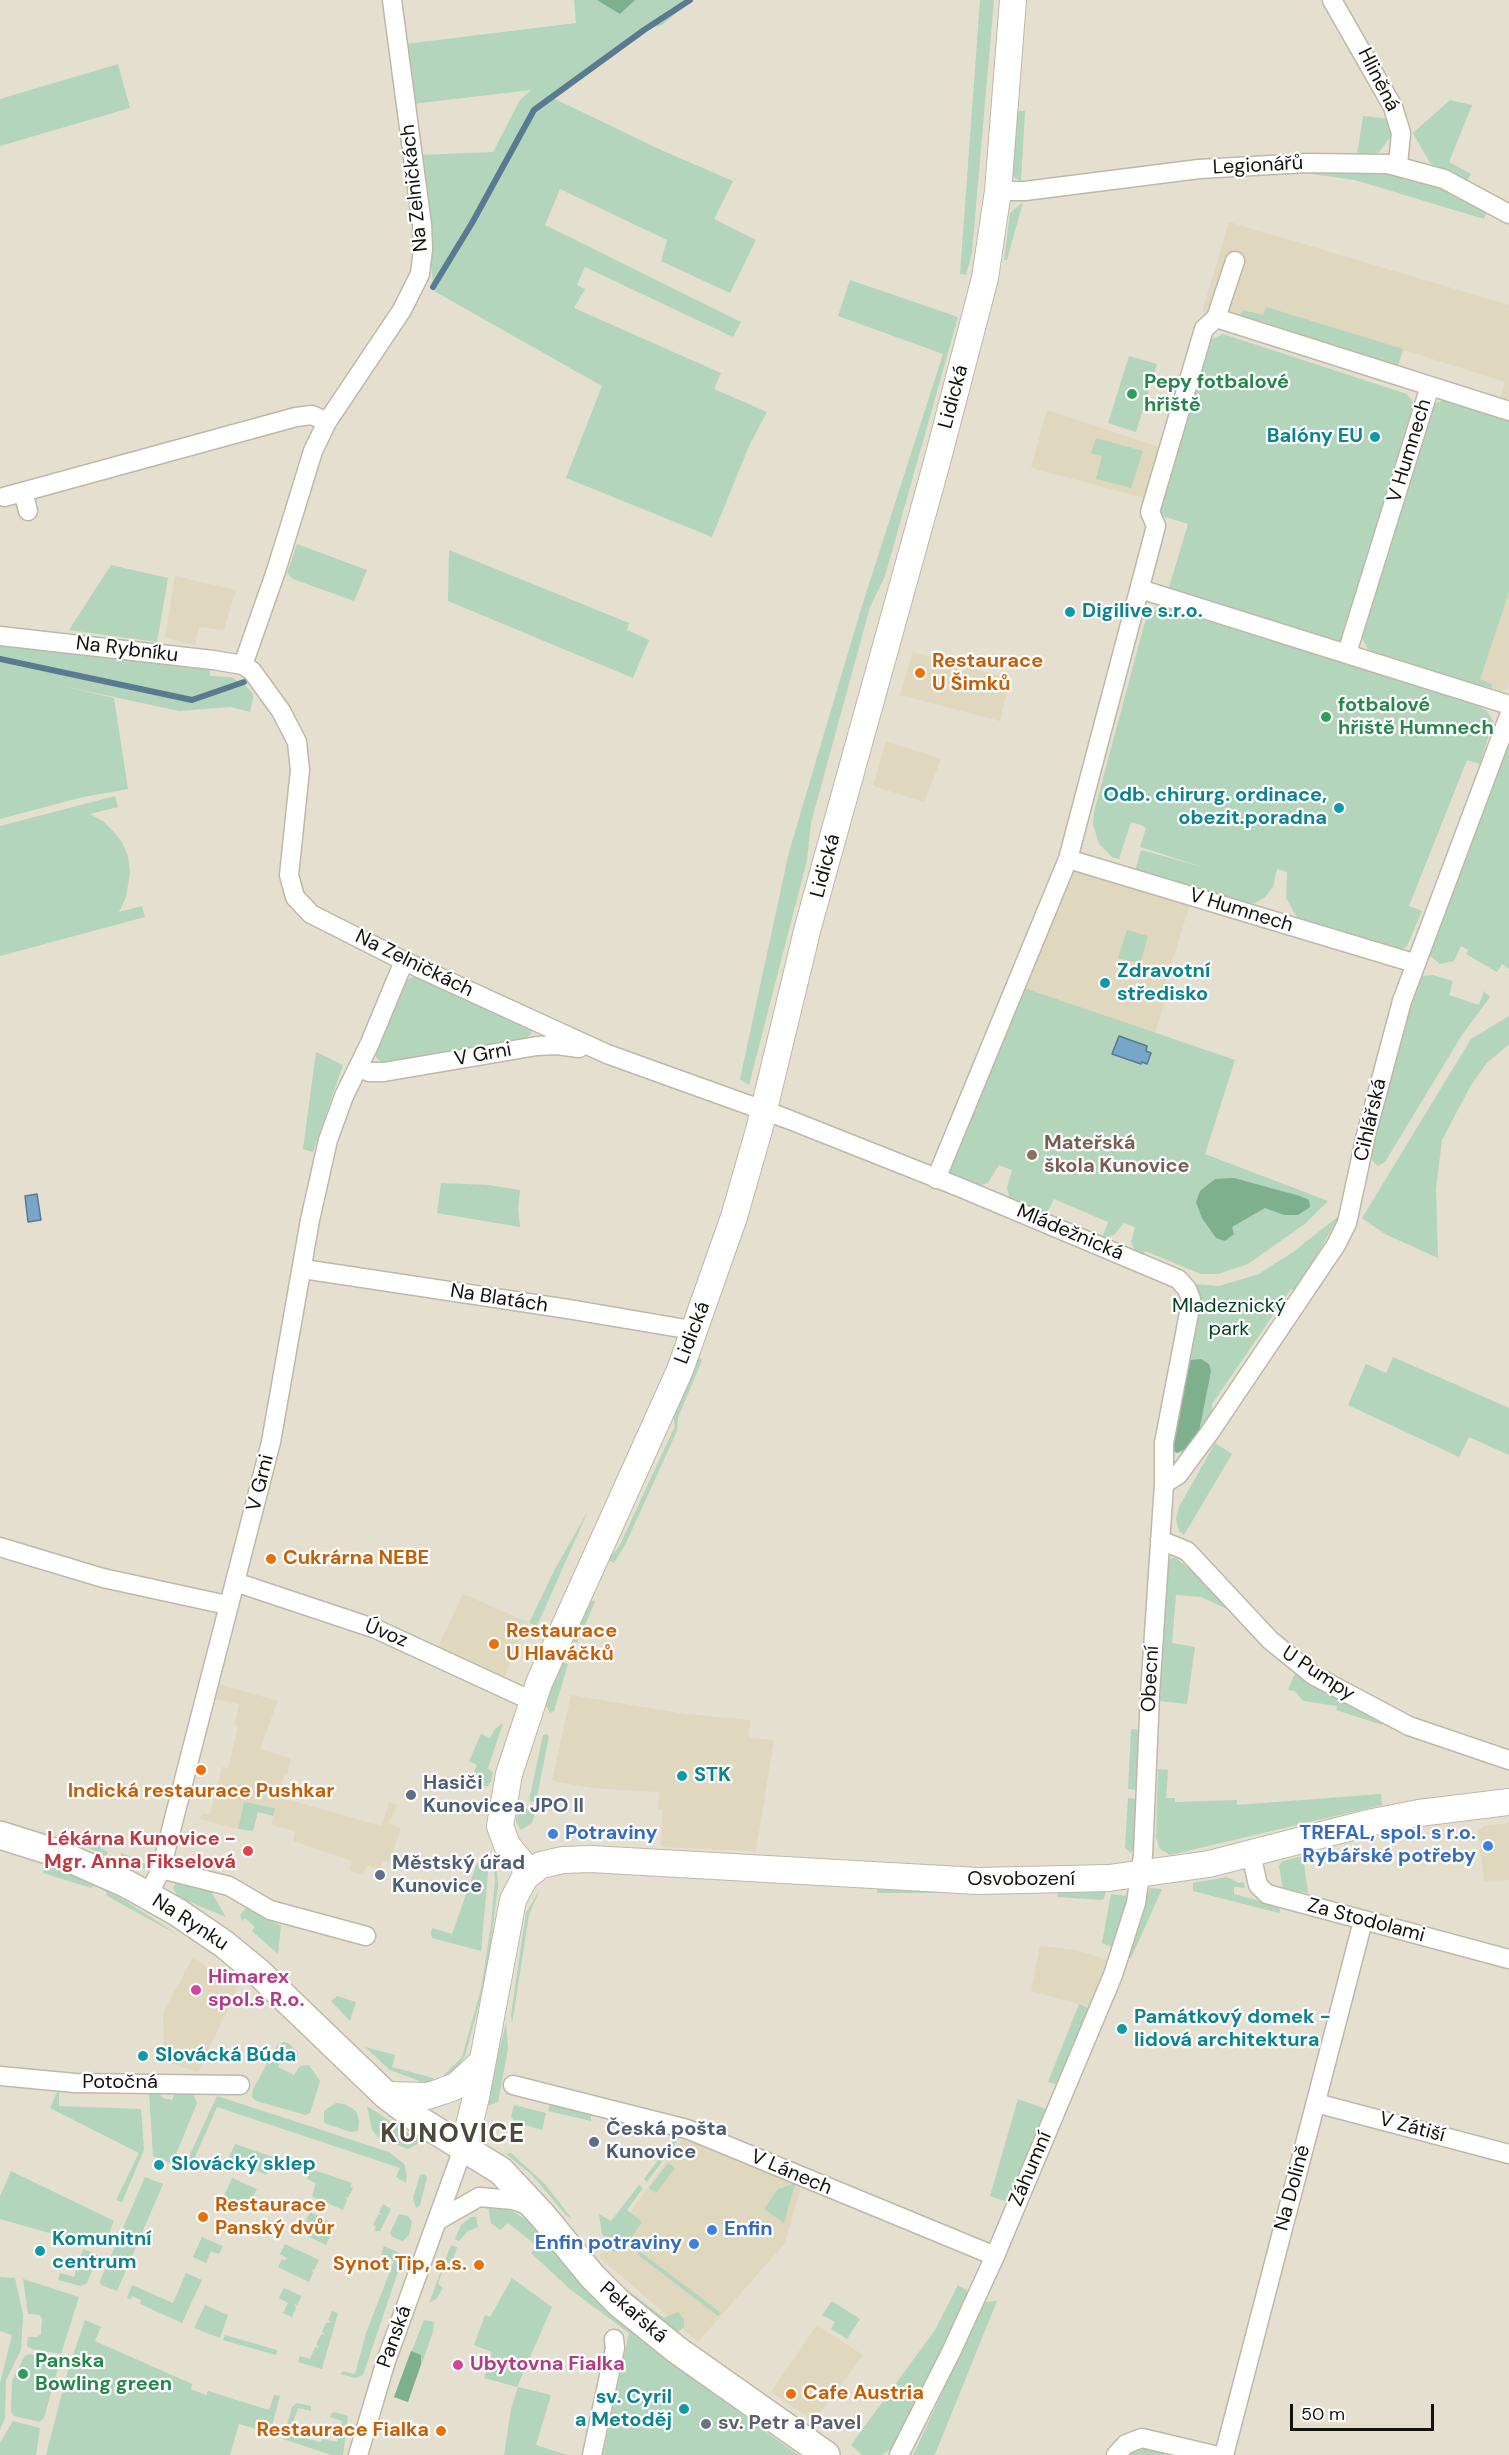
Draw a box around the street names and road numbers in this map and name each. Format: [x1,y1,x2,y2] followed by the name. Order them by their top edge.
[1352,44,1404,116] street label: Hliněná
[396,123,434,253] street label: Na Zelničkách
[1212,152,1304,180] street label: Legionářů
[934,363,974,431] street label: Lidická
[1383,396,1437,506] street label: V Humnech
[74,632,180,668] street label: Na Rybníku
[806,832,846,900] street label: Lidická
[1186,884,1296,938] street label: V Humnech
[351,925,477,1003] street label: Na Zelničkách
[453,1038,513,1072] street label: V Grni
[1350,1076,1392,1164] street label: Cihlářská
[1013,1200,1127,1266] street label: Mládežnická
[448,1279,550,1319] street label: Na Blatách
[670,1298,716,1368] street label: Lidická
[242,1452,280,1514] street label: V Grni
[361,1615,411,1653] street label: Úvoz
[1277,1642,1359,1706] street label: U Pumpy
[1137,1645,1165,1713] street label: Obecní
[967,1868,1075,1892] street label: Osvobození
[147,1890,233,1956] street label: Na Rynku
[1305,1894,1427,1948] street label: Za Stodolami
[82,2071,158,2095] street label: Potočná
[1376,2108,1448,2148] street label: V Zátiší
[1005,2128,1057,2210] street label: Záhumní
[1270,2143,1316,2233] street label: Na Dolině
[747,2145,835,2201] street label: V Lánech
[594,2277,672,2349] street label: Pekařská
[373,2303,417,2371] street label: Panská

